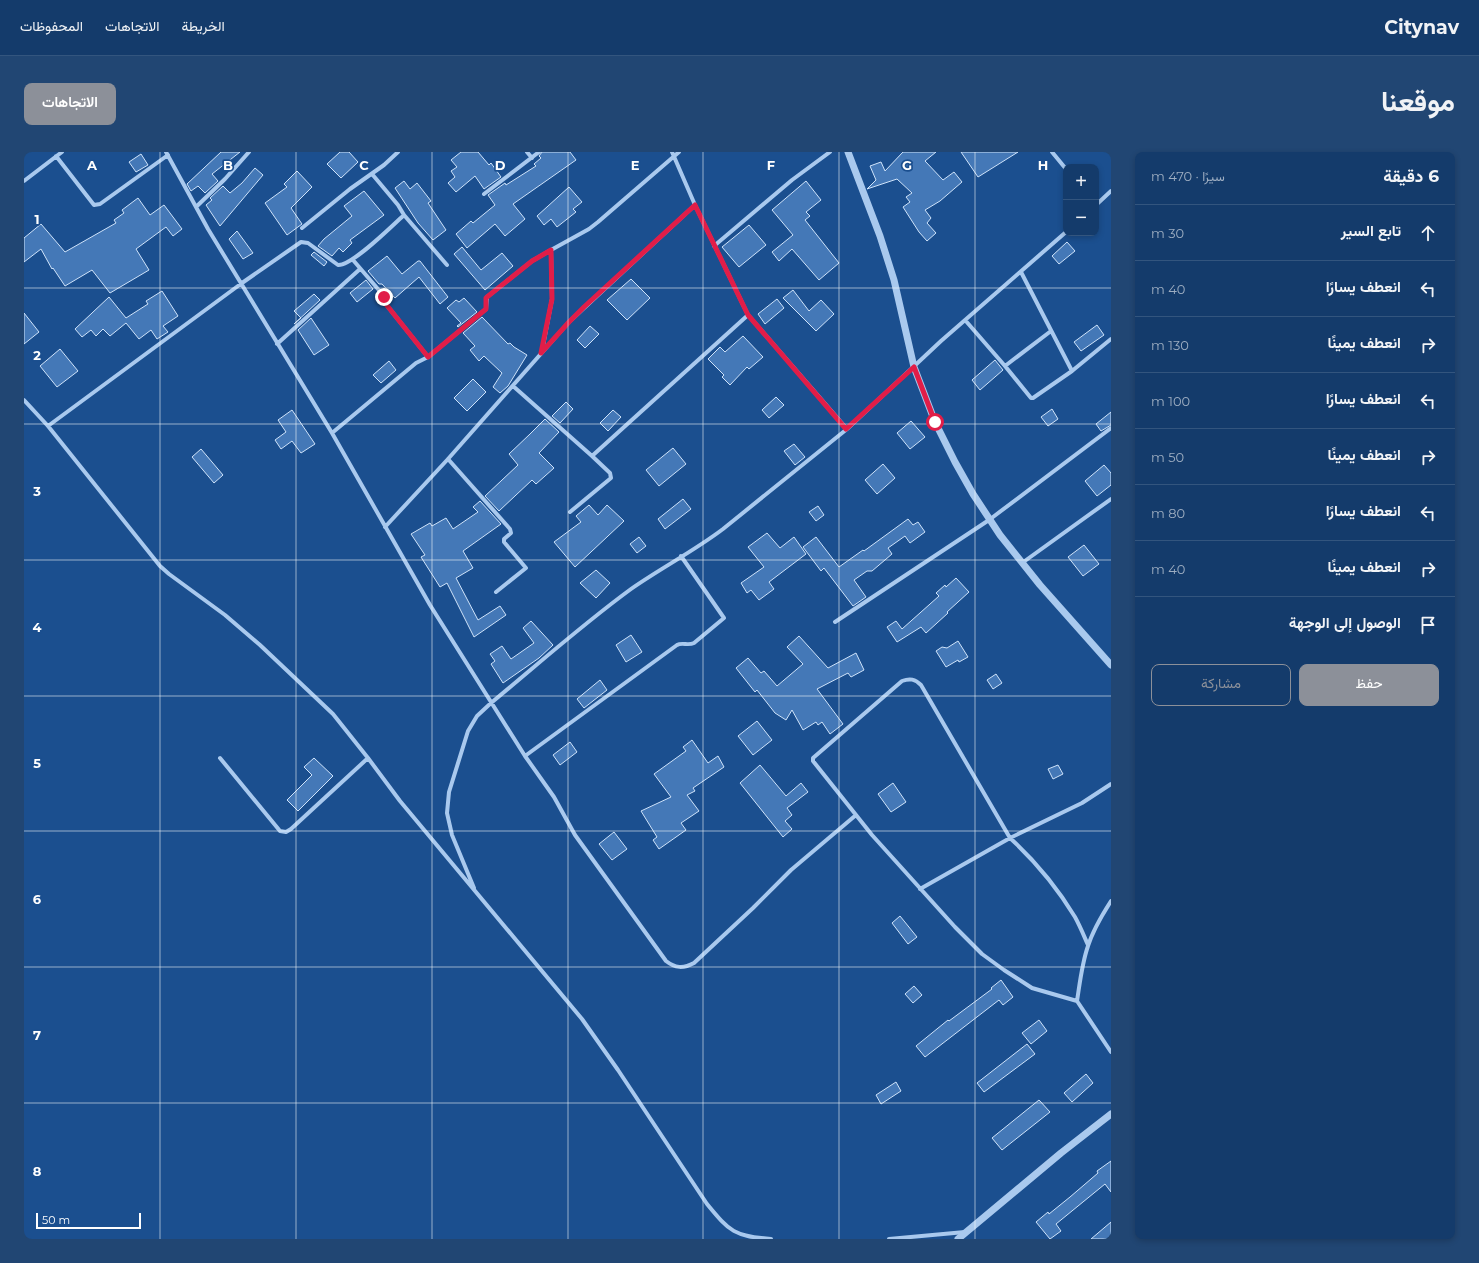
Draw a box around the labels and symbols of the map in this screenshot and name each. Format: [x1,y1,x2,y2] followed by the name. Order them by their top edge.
[86,157,98,173] text: A
[223,157,233,173] text: B
[359,157,369,173] text: C
[495,157,506,173] text: D
[631,157,640,173] text: E
[767,157,775,173] text: F
[902,157,912,173] text: G
[1038,157,1048,173] text: H
[34,211,40,227] text: 1
[375,288,393,306] route end
[33,347,41,363] text: 2
[926,413,944,431] route start
[32,483,41,499] text: 3
[33,619,42,635] text: 4
[33,755,41,771] text: 5
[33,891,42,907] text: 6
[33,1027,41,1043] text: 7
[33,1163,42,1179] text: 8
[36,1211,141,1230] scale bar

